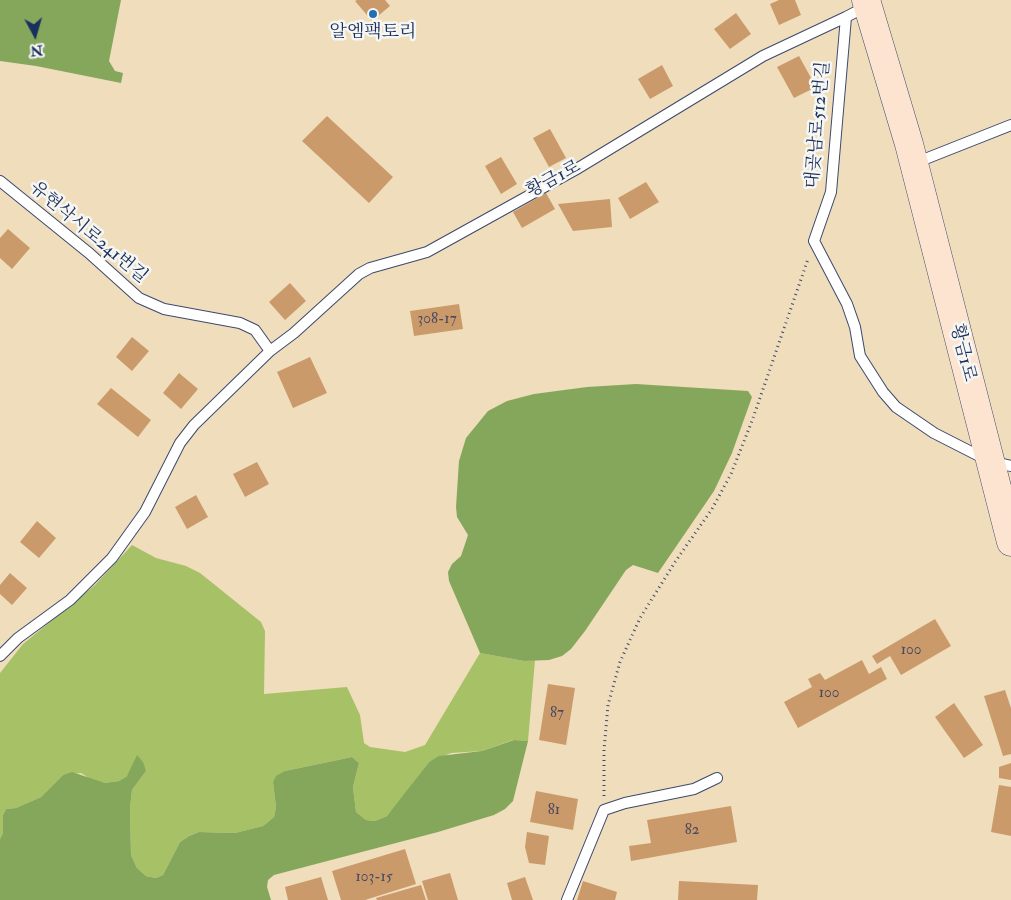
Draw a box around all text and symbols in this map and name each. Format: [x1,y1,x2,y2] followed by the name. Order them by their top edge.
[367,8,379,20] marker: 알엠팩토리
[10,10,60,60] north arrow
[330,22,416,44] place label: 알엠팩토리
[30,41,44,60] text: N
[803,60,835,190] street label: 대곶남로512번길
[523,157,585,203] street label: 황금1로
[25,177,151,289] street label: 유현삭시로241번길
[417,311,457,329] house number: 308-17
[944,322,980,384] street label: 황금1로
[901,642,921,660] house number: 100
[819,685,839,703] house number: 100
[550,705,564,723] house number: 87
[548,802,560,820] house number: 81
[685,822,699,840] house number: 82
[356,869,392,887] house number: 103-15

